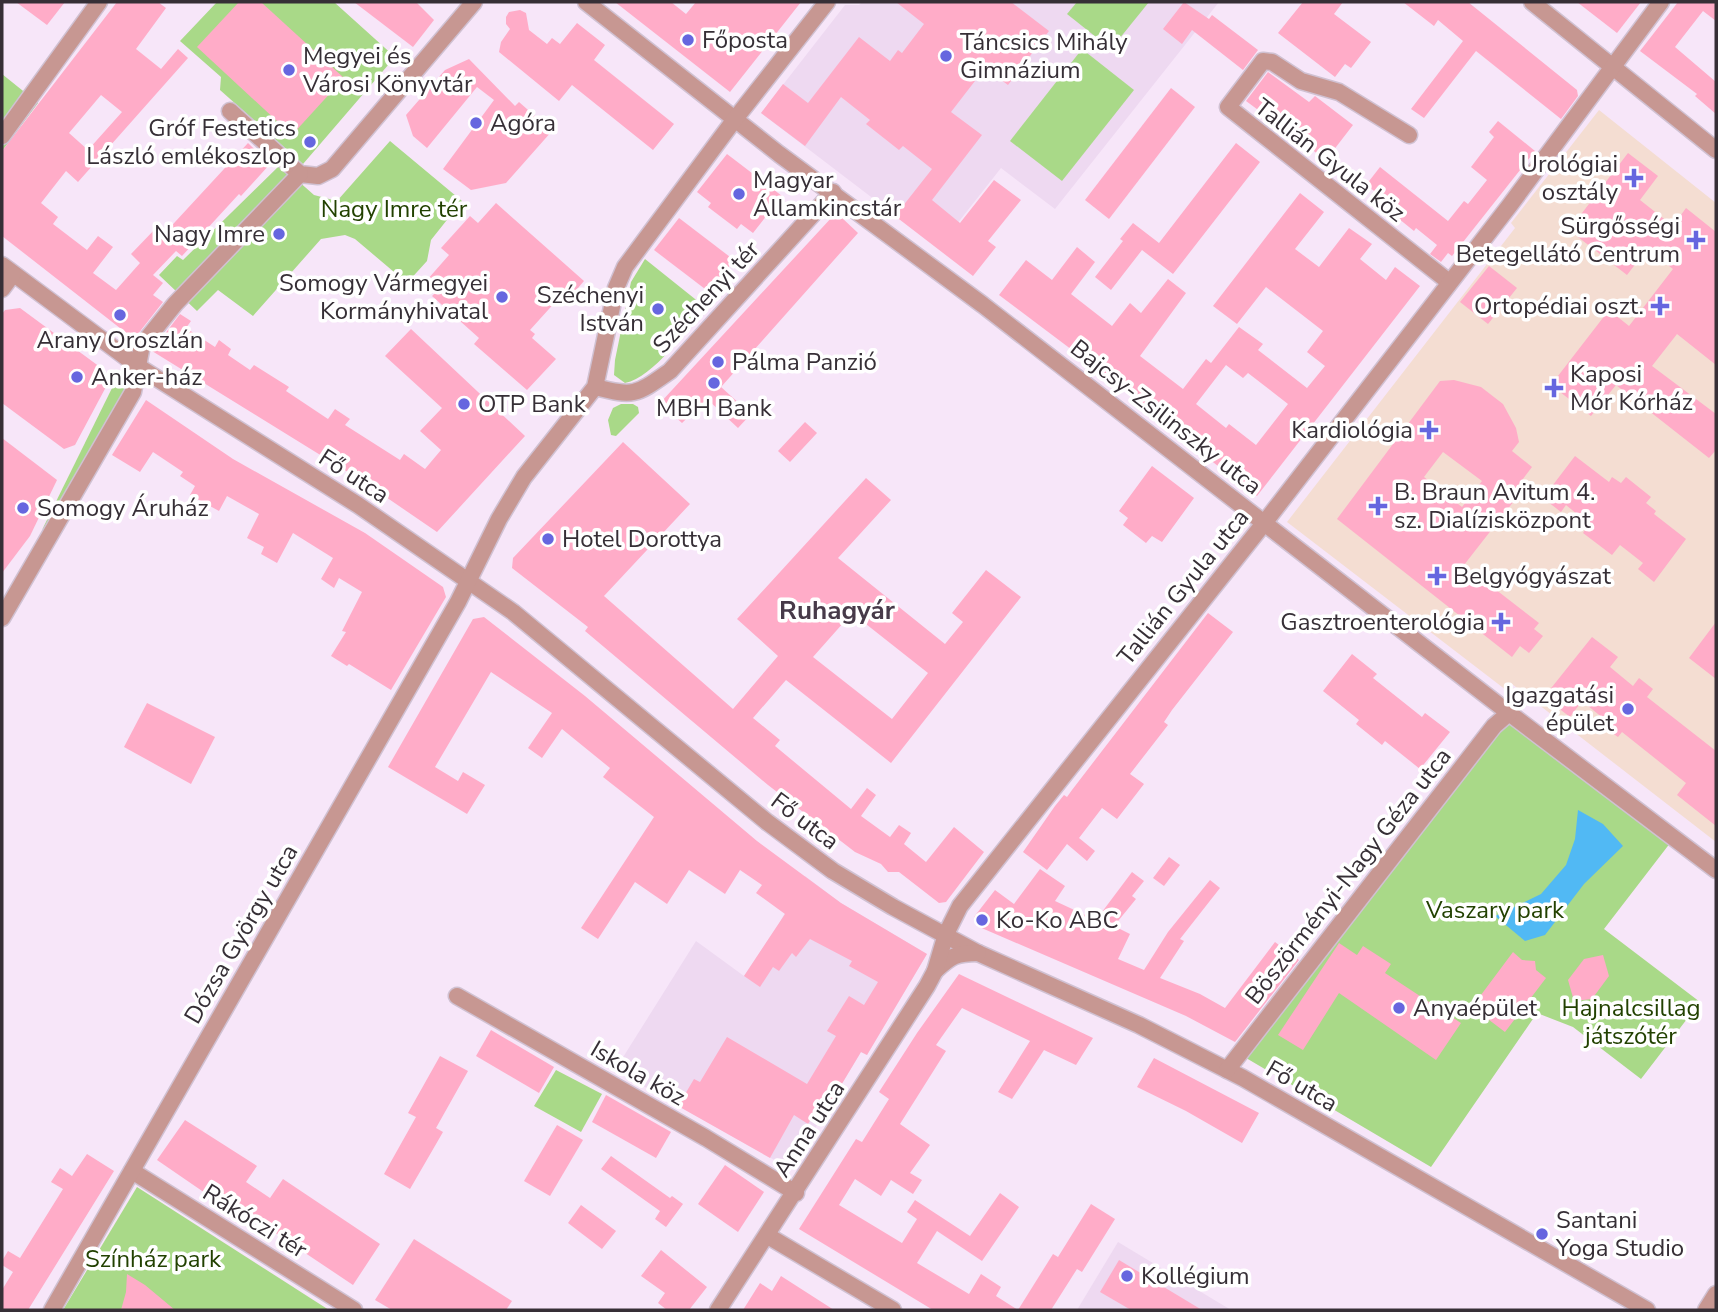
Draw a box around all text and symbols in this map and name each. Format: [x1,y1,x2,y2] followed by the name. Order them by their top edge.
[702,24,788,56] place label: Főposta
[960,26,1128,86] place label: Táncsics Mihály Gimnázium
[680,32,696,48] marker: Főposta
[302,40,473,100] place label: Megyei és Városi Könyvtár
[938,48,954,64] marker: Táncsics Mihály Gimnázium
[281,62,297,78] marker: Megyei és Városi Könyvtár
[1248,91,1412,229] street label: Tallián Gyula köz
[490,107,556,139] place label: Agóra
[86,112,296,172] place label: Gróf Festetics László emlékoszlop
[468,115,484,131] marker: Agóra
[302,134,318,150] marker: Gróf Festetics László emlékoszlop
[1520,148,1619,208] place label: Urológiai osztály
[753,164,902,224] place label: Magyar Államkincstár
[1624,168,1644,188] marker: Urológiai osztály
[731,186,747,202] marker: Magyar Államkincstár
[321,193,468,225] park label: Nagy Imre tér
[1456,210,1680,270] place label: Sürgősségi Betegellátó Centrum
[154,218,265,250] place label: Nagy Imre
[271,226,287,242] marker: Nagy Imre
[1686,230,1706,250] marker: Sürgősségi Betegellátó Centrum
[645,233,767,360] street label: Széchenyi tér
[279,267,488,327] place label: Somogy Vármegyei Kormányhivatal
[537,279,644,339] place label: Széchenyi István
[494,289,510,305] marker: Somogy Vármegyei Kormányhivatal
[1474,290,1644,322] place label: Ortopédiai oszt.
[1650,296,1670,316] marker: Ortopédiai oszt.
[650,301,666,317] marker: Széchenyi István
[112,307,128,323] marker: Arany Oroszlán
[37,324,203,356] place label: Arany Oroszlán
[1064,332,1268,502] street label: Bajcsy-Zsilinszky utca
[732,346,877,378] place label: Pálma Panzió
[710,354,726,370] marker: Pálma Panzió
[1570,358,1693,418] place label: Kaposi Mór Kórház
[91,361,202,393] place label: Anker-ház
[69,369,85,385] marker: Anker-ház
[706,375,722,391] marker: MBH Bank
[1544,378,1564,398] marker: Kaposi Mór Kórház
[478,388,587,420] place label: OTP Bank
[656,392,773,424] place label: MBH Bank
[456,396,472,412] marker: OTP Bank
[1291,414,1413,446] place label: Kardiológia
[1419,420,1439,440] marker: Kardiológia
[313,441,395,511] street label: Fő utca
[1394,476,1596,536] place label: B. Braun Avitum 4. sz. Dialízisközpont
[37,492,209,524] place label: Somogy Áruház
[1368,496,1388,516] marker: B. Braun Avitum 4. sz. Dialízisközpont
[15,500,31,516] marker: Somogy Áruház
[1110,502,1256,672] street label: Tallián Gyula utca
[562,523,722,555] place label: Hotel Dorottya
[540,531,556,547] marker: Hotel Dorottya
[1453,560,1612,592] place label: Belgyógyászat
[1427,566,1447,586] marker: Belgyógyászat
[779,593,896,628] district label: Ruhagyár
[1280,606,1485,638] place label: Gasztroenterológia
[1491,612,1511,632] marker: Gasztroenterológia
[1505,679,1615,739] place label: Igazgatási épület
[1620,701,1636,717] marker: Igazgatási épület
[1238,741,1458,1011] street label: Böszörményi-Nagy Géza utca
[764,785,846,857] street label: Fő utca
[177,839,305,1029] street label: Dózsa György utca
[1425,894,1565,926] park label: Vaszary park
[996,904,1119,936] place label: Ko-Ko ABC
[974,912,990,928] marker: Ko-Ko ABC
[1413,992,1538,1024] place label: Anyaépület
[1561,992,1701,1052] park label: Hajnalcsillag játszótér
[1391,1000,1407,1016] marker: Anyaépület
[585,1033,691,1113] street label: Iskola köz
[1260,1053,1344,1119] street label: Fő utca
[766,1075,852,1183] street label: Anna utca
[197,1176,314,1266] street label: Rákóczi tér
[1555,1204,1684,1264] place label: Santani Yoga Studio
[1534,1226,1550,1242] marker: Santani Yoga Studio
[85,1243,222,1275] park label: Színház park
[1141,1260,1250,1292] place label: Kollégium
[1119,1268,1135,1284] marker: Kollégium

